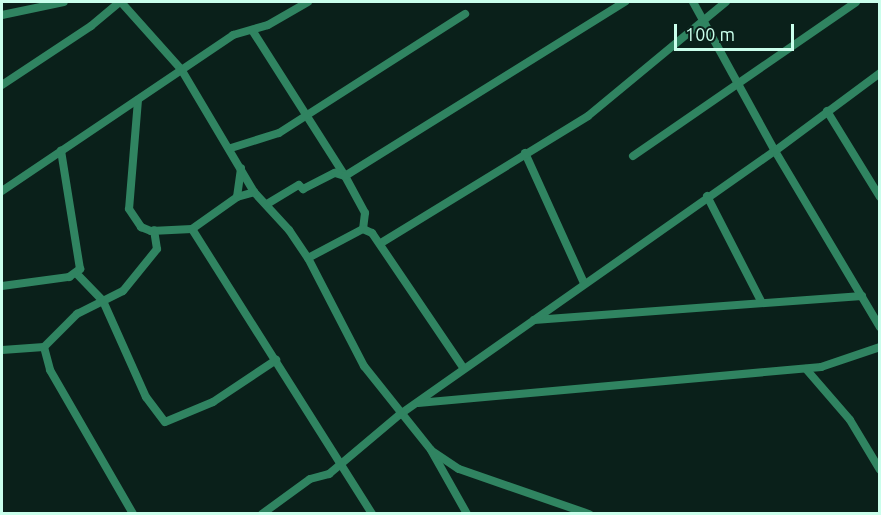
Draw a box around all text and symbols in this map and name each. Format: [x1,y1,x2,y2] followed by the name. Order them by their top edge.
[677,12,797,50] scale bar
[685,24,735,44] text: 100 m

